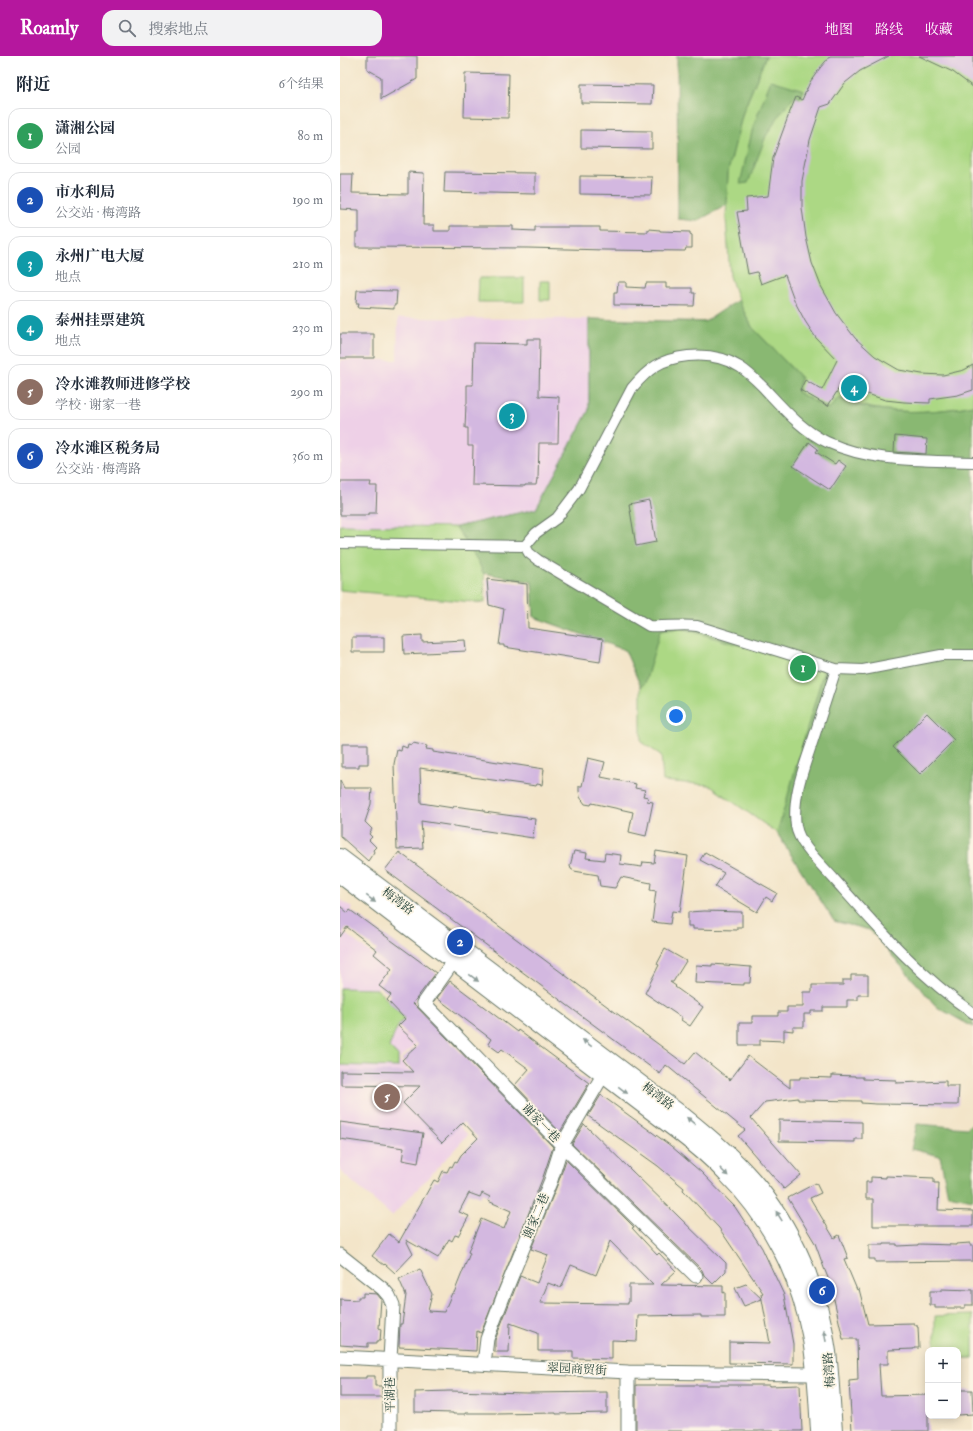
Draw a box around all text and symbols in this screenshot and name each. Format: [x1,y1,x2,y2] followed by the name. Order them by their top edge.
[102,10,382,46] search box
[20,16,78,40] text: Roamly
[116,17,138,39] icon: search
[148,20,208,39] text: 搜索地点
[825,21,853,38] text: 地图
[875,21,903,38] text: 路线
[925,21,953,38] text: 收藏
[16,74,50,95] text: 附近
[278,76,324,92] text: 6个结果
[55,119,115,138] text: 潇湘公园
[28,128,32,144] text: 1
[297,128,323,144] text: 80 m
[55,141,81,157] text: 公园
[55,183,115,202] text: 市水利局
[27,192,33,208] text: 2
[292,192,323,208] text: 190 m
[55,205,141,221] text: 公交站 · 梅湾路
[55,247,145,266] text: 永州广电大厦
[28,256,33,272] text: 3
[292,256,323,272] text: 210 m
[55,269,81,285] text: 地点
[55,311,145,330] text: 泰州挂票建筑
[26,320,34,336] text: 4
[292,320,323,336] text: 230 m
[55,333,81,349] text: 地点
[841,373,867,403] pin: 4
[55,375,190,394] text: 冷水滩教师进修学校
[27,384,33,400] text: 5
[290,384,323,400] text: 290 m
[55,397,141,413] text: 学校 · 谢家一巷
[499,401,525,431] pin: 3
[55,439,160,458] text: 冷水滩区税务局
[27,448,33,464] text: 6
[292,448,323,464] text: 360 m
[55,461,141,477] text: 公交站 · 梅湾路
[790,653,816,683] pin: 1
[666,706,686,726] your location
[379,885,417,918] street label: 梅湾路
[366,895,376,903] one-way arrow
[447,927,473,957] pin: 2
[469,974,480,982] one-way arrow
[582,1039,593,1047] one-way arrow
[639,1080,677,1113] street label: 梅湾路
[374,1082,400,1112] pin: 5
[618,1086,628,1094] one-way arrow
[519,1101,563,1146] street label: 谢家一巷
[685,1117,696,1126] one-way arrow
[719,1167,729,1176] one-way arrow
[520,1191,553,1241] street label: 谢家二巷
[775,1211,783,1221] one-way arrow
[809,1276,835,1306] pin: 6
[822,1330,828,1343] one-way arrow
[925,1347,961,1419] map controls
[925,1347,961,1383] button: +
[820,1351,839,1389] street label: 梅湾路
[547,1360,608,1379] street label: 翠园商贸街
[383,1377,398,1413] street label: 平湖巷
[925,1383,961,1419] button: −

